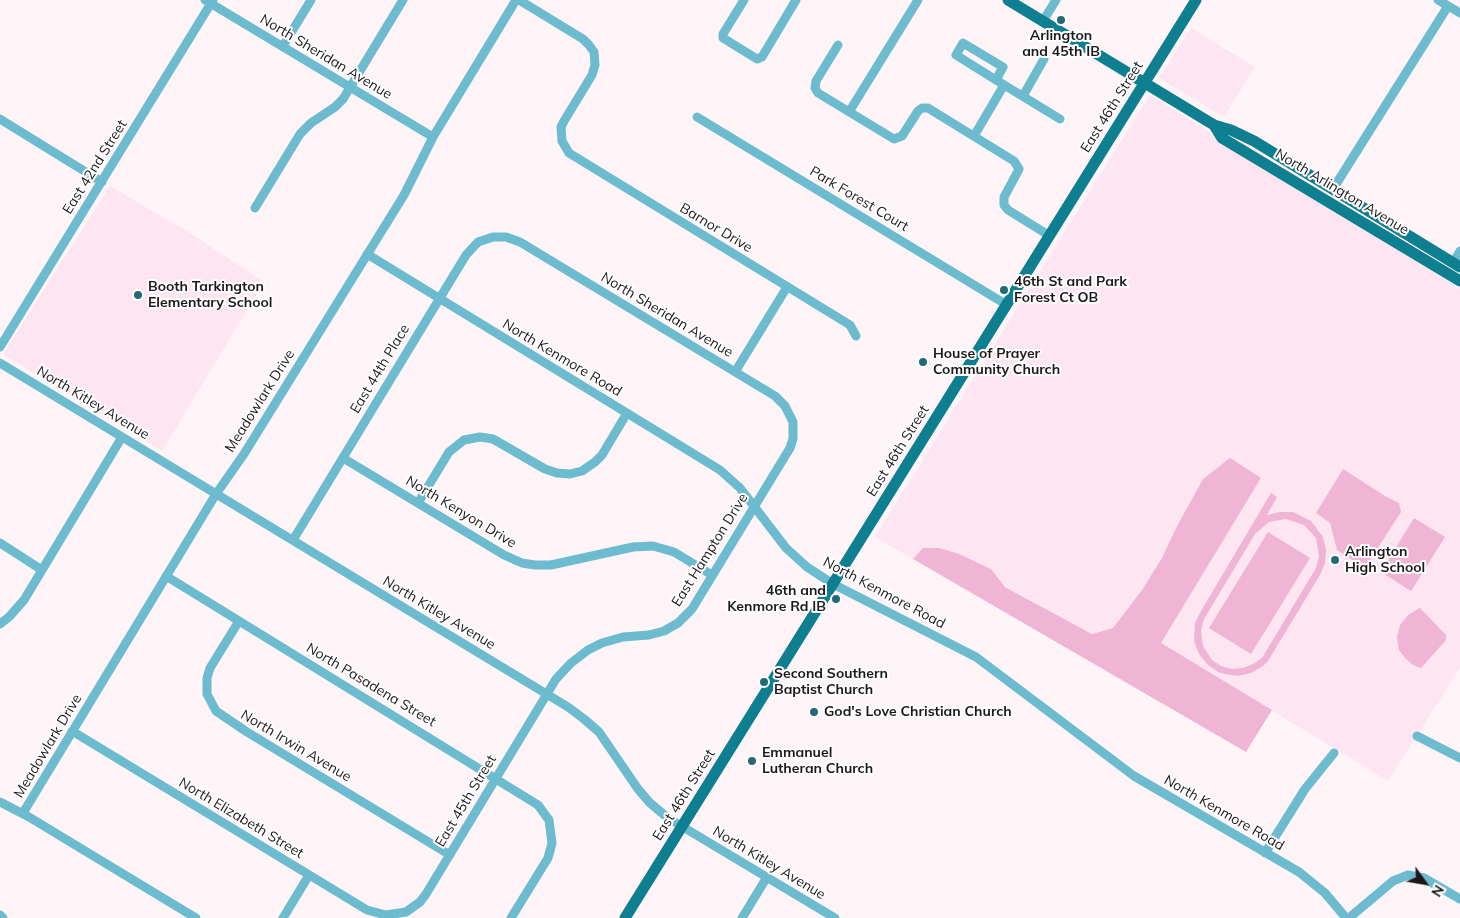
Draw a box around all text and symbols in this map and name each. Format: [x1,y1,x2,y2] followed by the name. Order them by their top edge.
[257,11,395,103] street label: North Sheridan Avenue
[1055,14,1067,26] marker: Arlington and 45th IB
[1022,28,1100,60] place label: Arlington and 45th IB
[1077,58,1147,156] street label: East 46th Street
[59,117,131,217] street label: East 42nd Street
[1272,145,1412,239] street label: North Arlington Avenue
[807,163,911,235] street label: Park Forest Court
[677,200,755,256] street label: Barnor Drive
[598,269,736,361] street label: North Sheridan Avenue
[1014,274,1127,306] place label: 46th St and Park Forest Ct OB
[148,279,272,312] place label: Booth Tarkington Elementary School
[998,284,1010,296] marker: 46th St and Park Forest Ct OB
[132,289,144,301] marker: Booth Tarkington Elementary School
[499,316,625,400] street label: North Kenmore Road
[347,321,413,417] street label: East 44th Place
[933,346,1060,378] place label: House of Prayer Community Church
[222,347,298,455] street label: Meadowlark Drive
[917,356,929,368] marker: House of Prayer Community Church
[34,363,152,443] street label: North Kitley Avenue
[863,402,933,500] street label: East 46th Street
[403,472,519,552] street label: North Kenyon Drive
[668,490,752,610] street label: East Hampton Drive
[1345,544,1425,576] place label: Arlington High School
[820,554,948,632] street label: North Kenmore Road
[1329,554,1341,566] marker: Arlington High School
[380,573,498,653] street label: North Kitley Avenue
[727,583,826,616] place label: 46th and Kenmore Rd IB
[830,593,842,605] marker: 46th and Kenmore Rd IB
[303,640,439,730] street label: North Pasadena Street
[774,666,888,699] place label: Second Southern Baptist Church
[758,676,770,688] marker: Second Southern Baptist Church
[10,691,86,801] street label: Meadowlark Drive
[824,704,1012,720] place label: God's Love Christian Church
[238,706,354,786] street label: North Irwin Avenue
[808,706,820,718] marker: God's Love Christian Church
[762,745,873,778] place label: Emmanuel Lutheran Church
[649,746,719,844] street label: East 46th Street
[432,752,500,850] street label: East 45th Street
[746,755,758,767] marker: Emmanuel Lutheran Church
[1161,772,1287,854] street label: North Kenmore Road
[176,774,306,862] street label: North Elizabeth Street
[710,823,828,903] street label: North Kitley Avenue
[1400,858,1450,908] north arrow
[1427,882,1448,900] text: N

